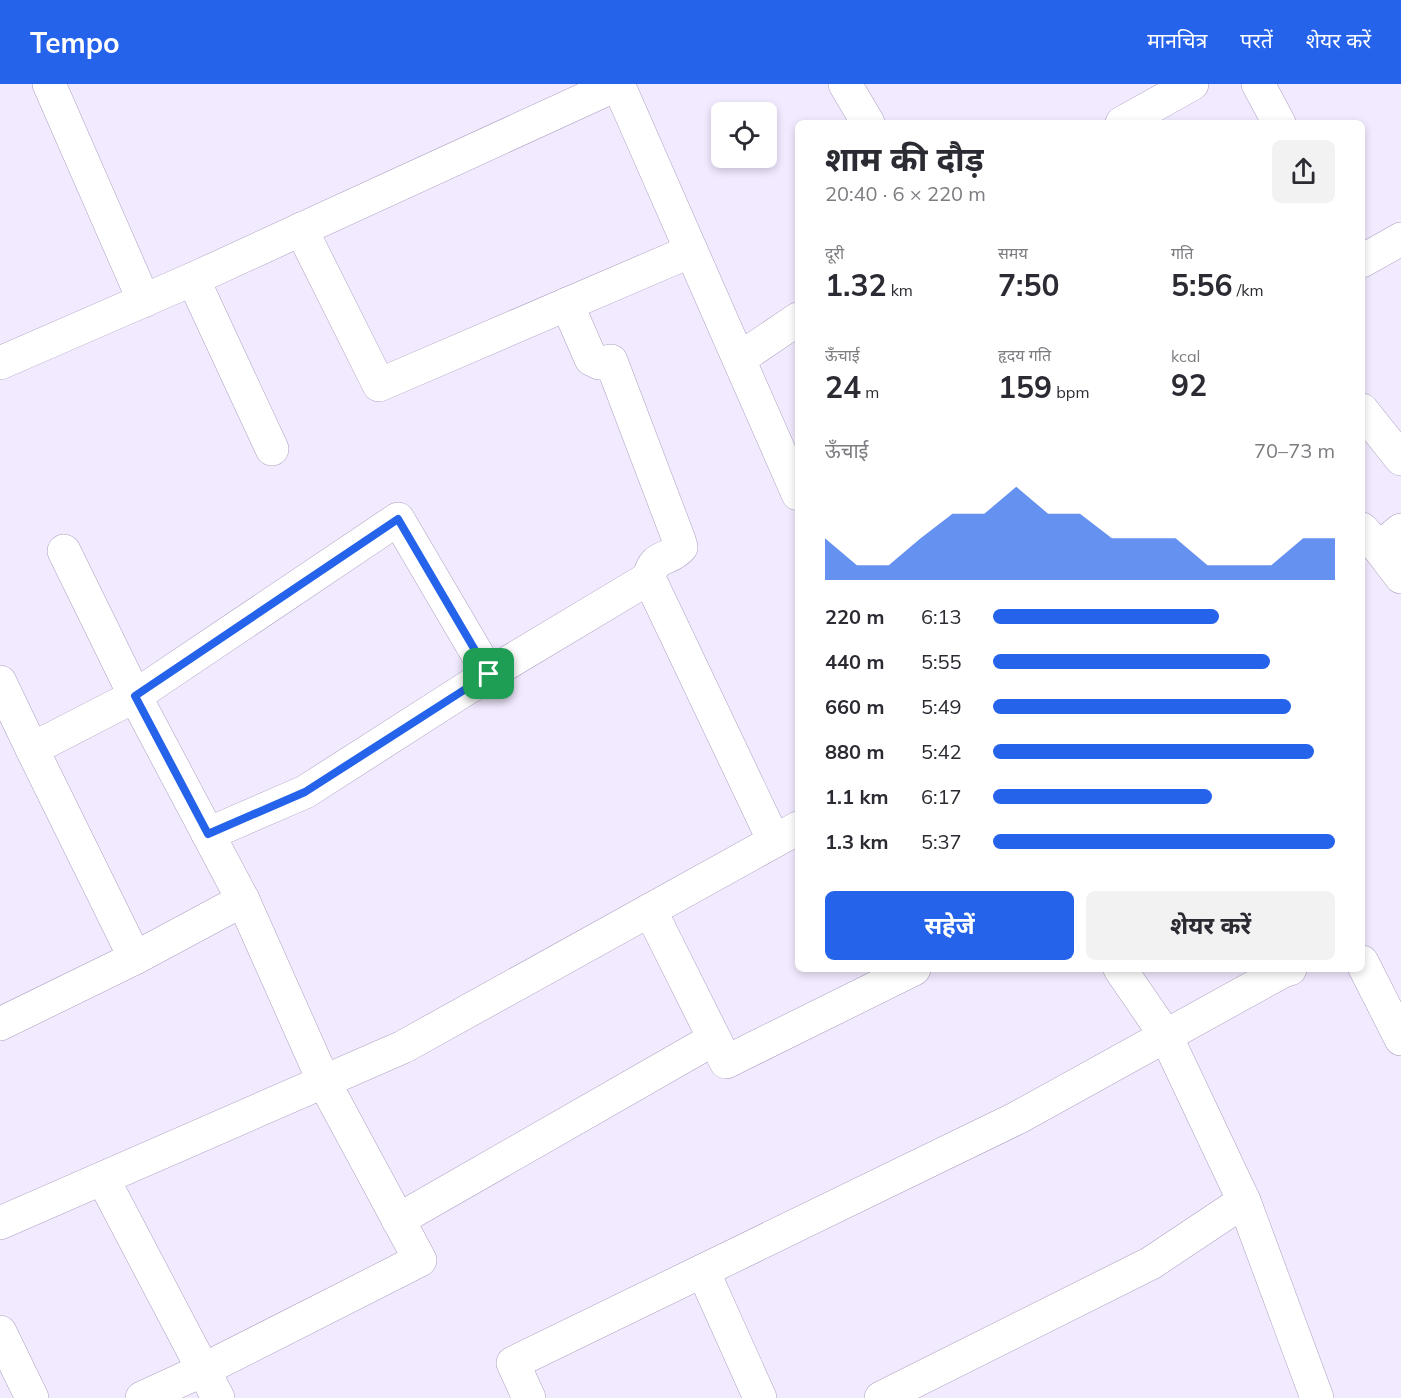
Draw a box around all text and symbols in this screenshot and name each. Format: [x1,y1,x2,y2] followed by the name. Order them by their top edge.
[30,25,120,60] text: Tempo
[1147,27,1207,53] text: मानचित्र
[1240,27,1273,53] text: परतें
[1306,27,1371,53] text: शेयर करें
[711,102,777,168] map controls
[711,102,777,168] button: locate
[825,138,984,179] text: शाम की दौड़
[1272,140,1335,203] button: share
[825,181,986,206] text: 20:40 · 6 × 220 m
[825,243,844,263] text: दूरी
[998,243,1028,263] text: समय
[1171,243,1193,263] text: गति
[825,266,886,304] text: 1.32
[998,266,1059,304] text: 7:50
[1171,266,1232,304] text: 5:56
[886,280,913,300] text: km
[1232,280,1263,300] text: /km
[825,345,860,365] text: ऊँचाई
[998,345,1051,365] text: हृदय गति
[1171,346,1200,366] text: kcal
[1171,366,1207,404] text: 92
[825,368,861,406] text: 24
[998,368,1052,406] text: 159
[861,382,879,402] text: m
[1052,382,1089,402] text: bpm
[825,438,868,463] text: ऊँचाई
[1254,438,1335,463] text: 70–73 m
[825,604,884,629] text: 220 m
[921,604,962,629] text: 6:13
[463,648,514,699] pin
[825,649,884,674] text: 440 m
[921,649,962,674] text: 5:55
[472,657,505,690] icon: arrive
[825,694,884,719] text: 660 m
[921,694,962,719] text: 5:49
[825,739,884,764] text: 880 m
[921,739,962,764] text: 5:42
[825,784,888,809] text: 1.1 km
[921,784,962,809] text: 6:17
[825,829,888,854] text: 1.3 km
[921,829,962,854] text: 5:37
[825,891,1074,960] button: सहेजें
[1086,891,1335,960] button: शेयर करें

